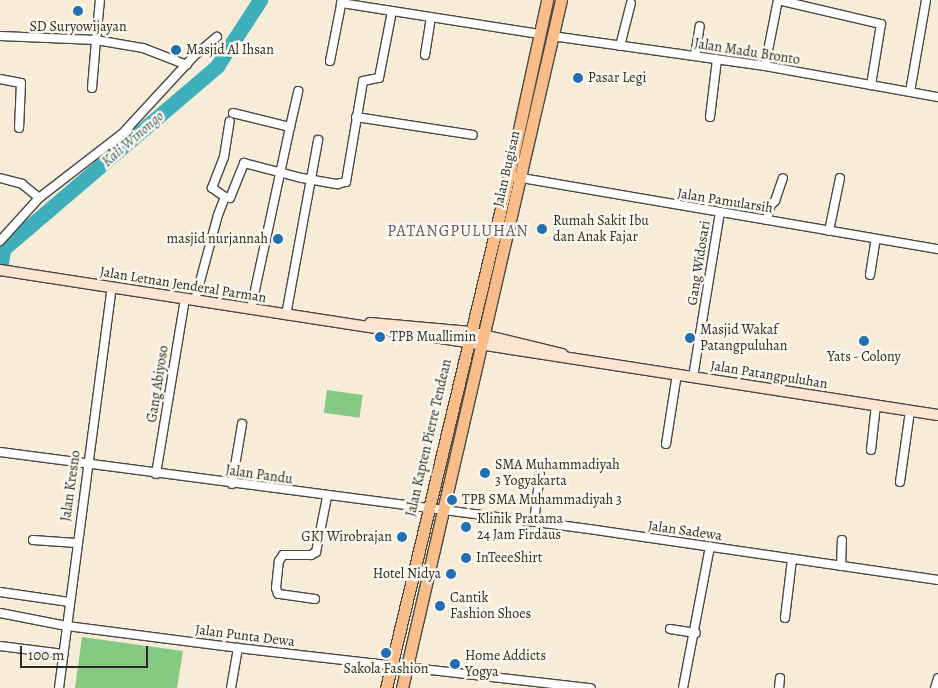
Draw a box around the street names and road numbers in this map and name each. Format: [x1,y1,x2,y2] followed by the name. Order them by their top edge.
[693,35,801,69] street label: Jalan Madu Bronto
[490,129,524,209] street label: Jalan Bugisan
[676,185,774,217] street label: Jalan Pamularsih
[684,219,714,307] street label: Gang Widosari
[98,264,268,306] street label: Jalan Letnan Jenderal Parman
[144,344,172,424] street label: Gang Abiyoso
[709,357,829,393] street label: Jalan Patangpuluhan
[403,358,455,518] street label: Jalan Kapten Pierre Tendean
[58,449,84,523] street label: Jalan Kresno
[224,462,294,488] street label: Jalan Pandu
[647,517,723,545] street label: Jalan Sadewa
[194,622,296,650] street label: Jalan Punta Dewa

